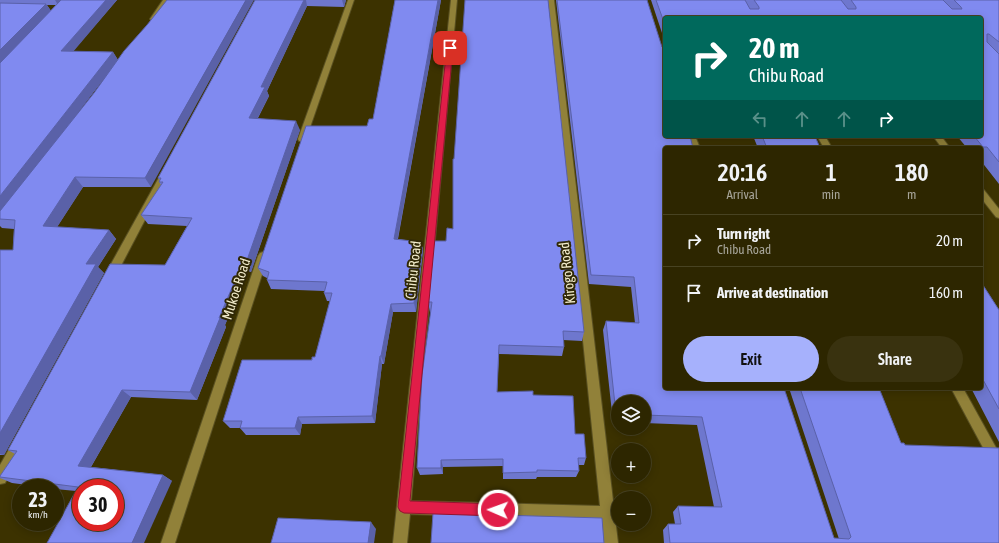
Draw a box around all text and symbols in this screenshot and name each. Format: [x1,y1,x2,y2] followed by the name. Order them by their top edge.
[433,31,467,65] pin
[683,32,735,84] icon: right
[749,32,799,64] text: 20 m
[439,37,461,59] icon: arrive
[749,65,824,86] text: Chibu Road
[749,108,771,130] icon: left
[791,108,813,130] icon: ahead
[833,108,855,130] icon: ahead
[875,108,897,130] icon: right
[717,159,767,186] text: 20:16
[825,159,837,186] text: 1
[895,159,929,186] text: 180
[726,187,758,202] text: Arrival
[822,187,840,202] text: min
[907,187,916,202] text: m
[717,225,770,242] text: Turn right
[683,230,705,252] icon: right
[936,232,963,249] text: 20 m
[402,240,424,300] street label: Chibu Road
[556,241,578,305] street label: Kirogo Road
[717,242,771,257] text: Chibu Road
[219,256,253,322] street label: Mukoe Road
[683,282,705,304] icon: arrive
[717,284,828,301] text: Arrive at destination
[929,284,963,301] text: 160 m
[683,336,819,382] button: Exit
[827,336,963,382] button: Share
[611,395,651,531] map controls
[611,395,651,435] button: layers
[611,443,651,483] button: +
[72,479,124,531] speed limit sign: 30
[29,488,47,511] text: 23
[477,489,519,531] position arrow
[611,491,651,531] button: −
[28,509,48,520] text: km/h

